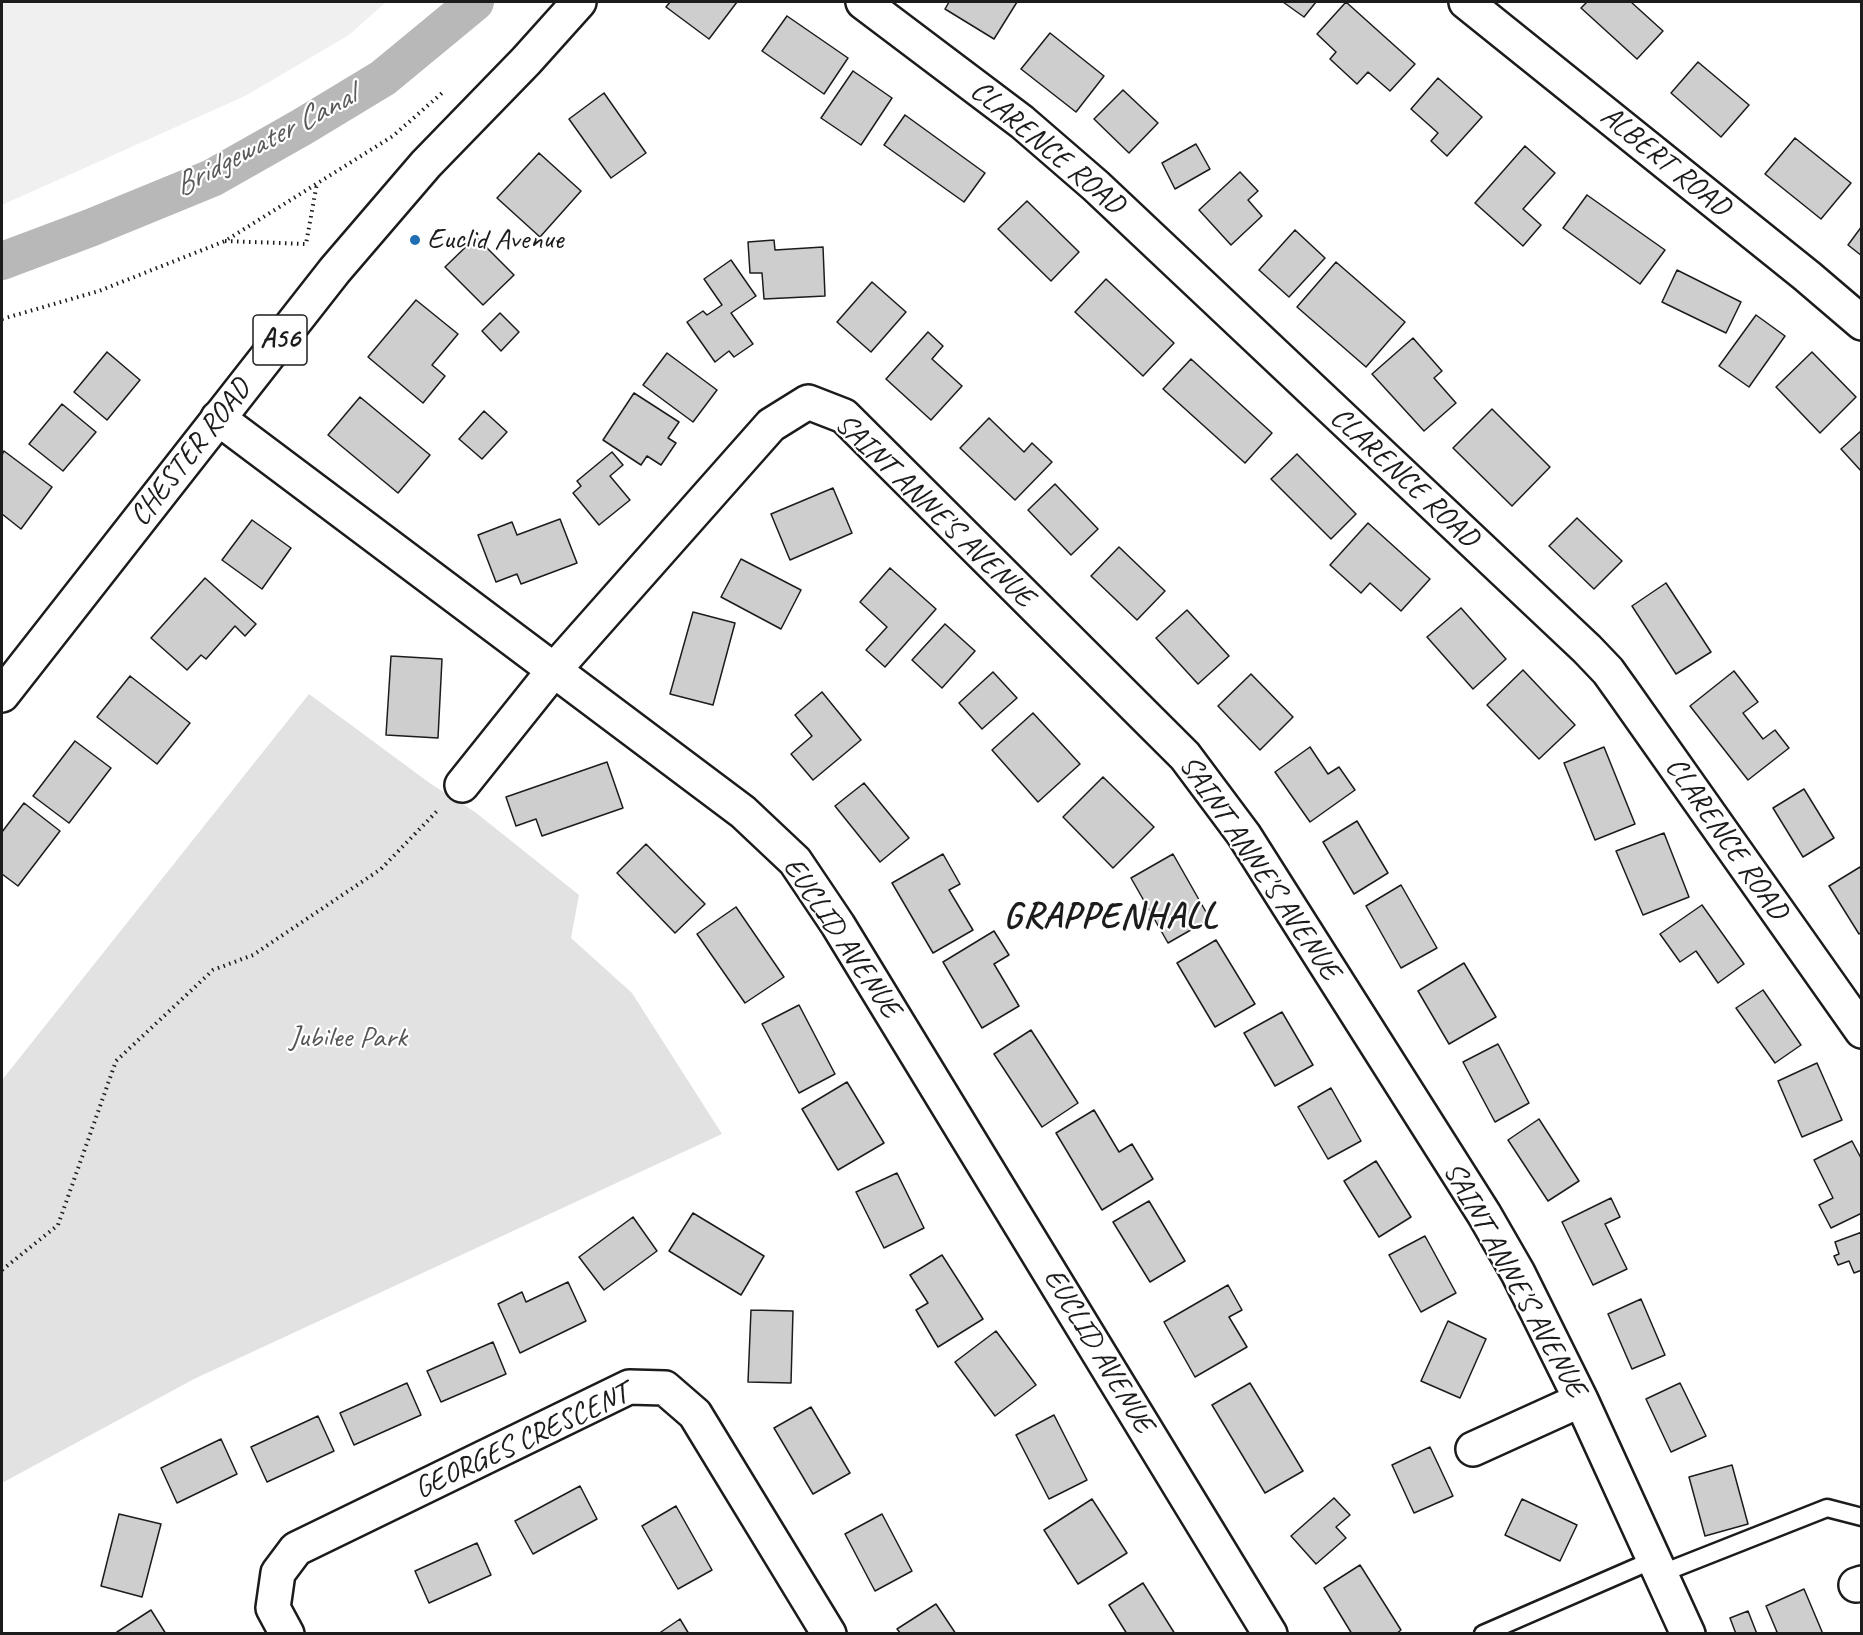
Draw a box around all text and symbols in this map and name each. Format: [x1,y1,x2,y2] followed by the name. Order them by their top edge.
[963,73,1131,223] street label: CLARENCE ROAD
[168,78,362,206] water label: Bridgewater Canal
[1593,99,1737,225] street label: ALBERT ROAD
[427,222,563,258] place label: Euclid Avenue
[408,233,422,247] marker: Euclid Avenue
[253,315,307,365] road number: A56
[123,373,259,533] street label: CHESTER ROAD
[1322,400,1486,556] street label: CLARENCE ROAD
[827,407,1041,615] street label: SAINT ANNE'S AVENUE
[1171,749,1347,987] street label: SAINT ANNE'S AVENUE
[1657,751,1795,927] street label: CLARENCE ROAD
[774,851,908,1025] street label: EUCLID AVENUE
[1004,896,1218,940] district label: GRAPPENHALL
[289,1020,407,1056] park label: Jubilee Park
[1435,1156,1593,1404] street label: SAINT ANNE'S AVENUE
[1035,1262,1161,1440] street label: EUCLID AVENUE
[409,1377,635,1507] street label: GEORGES CRESCENT

